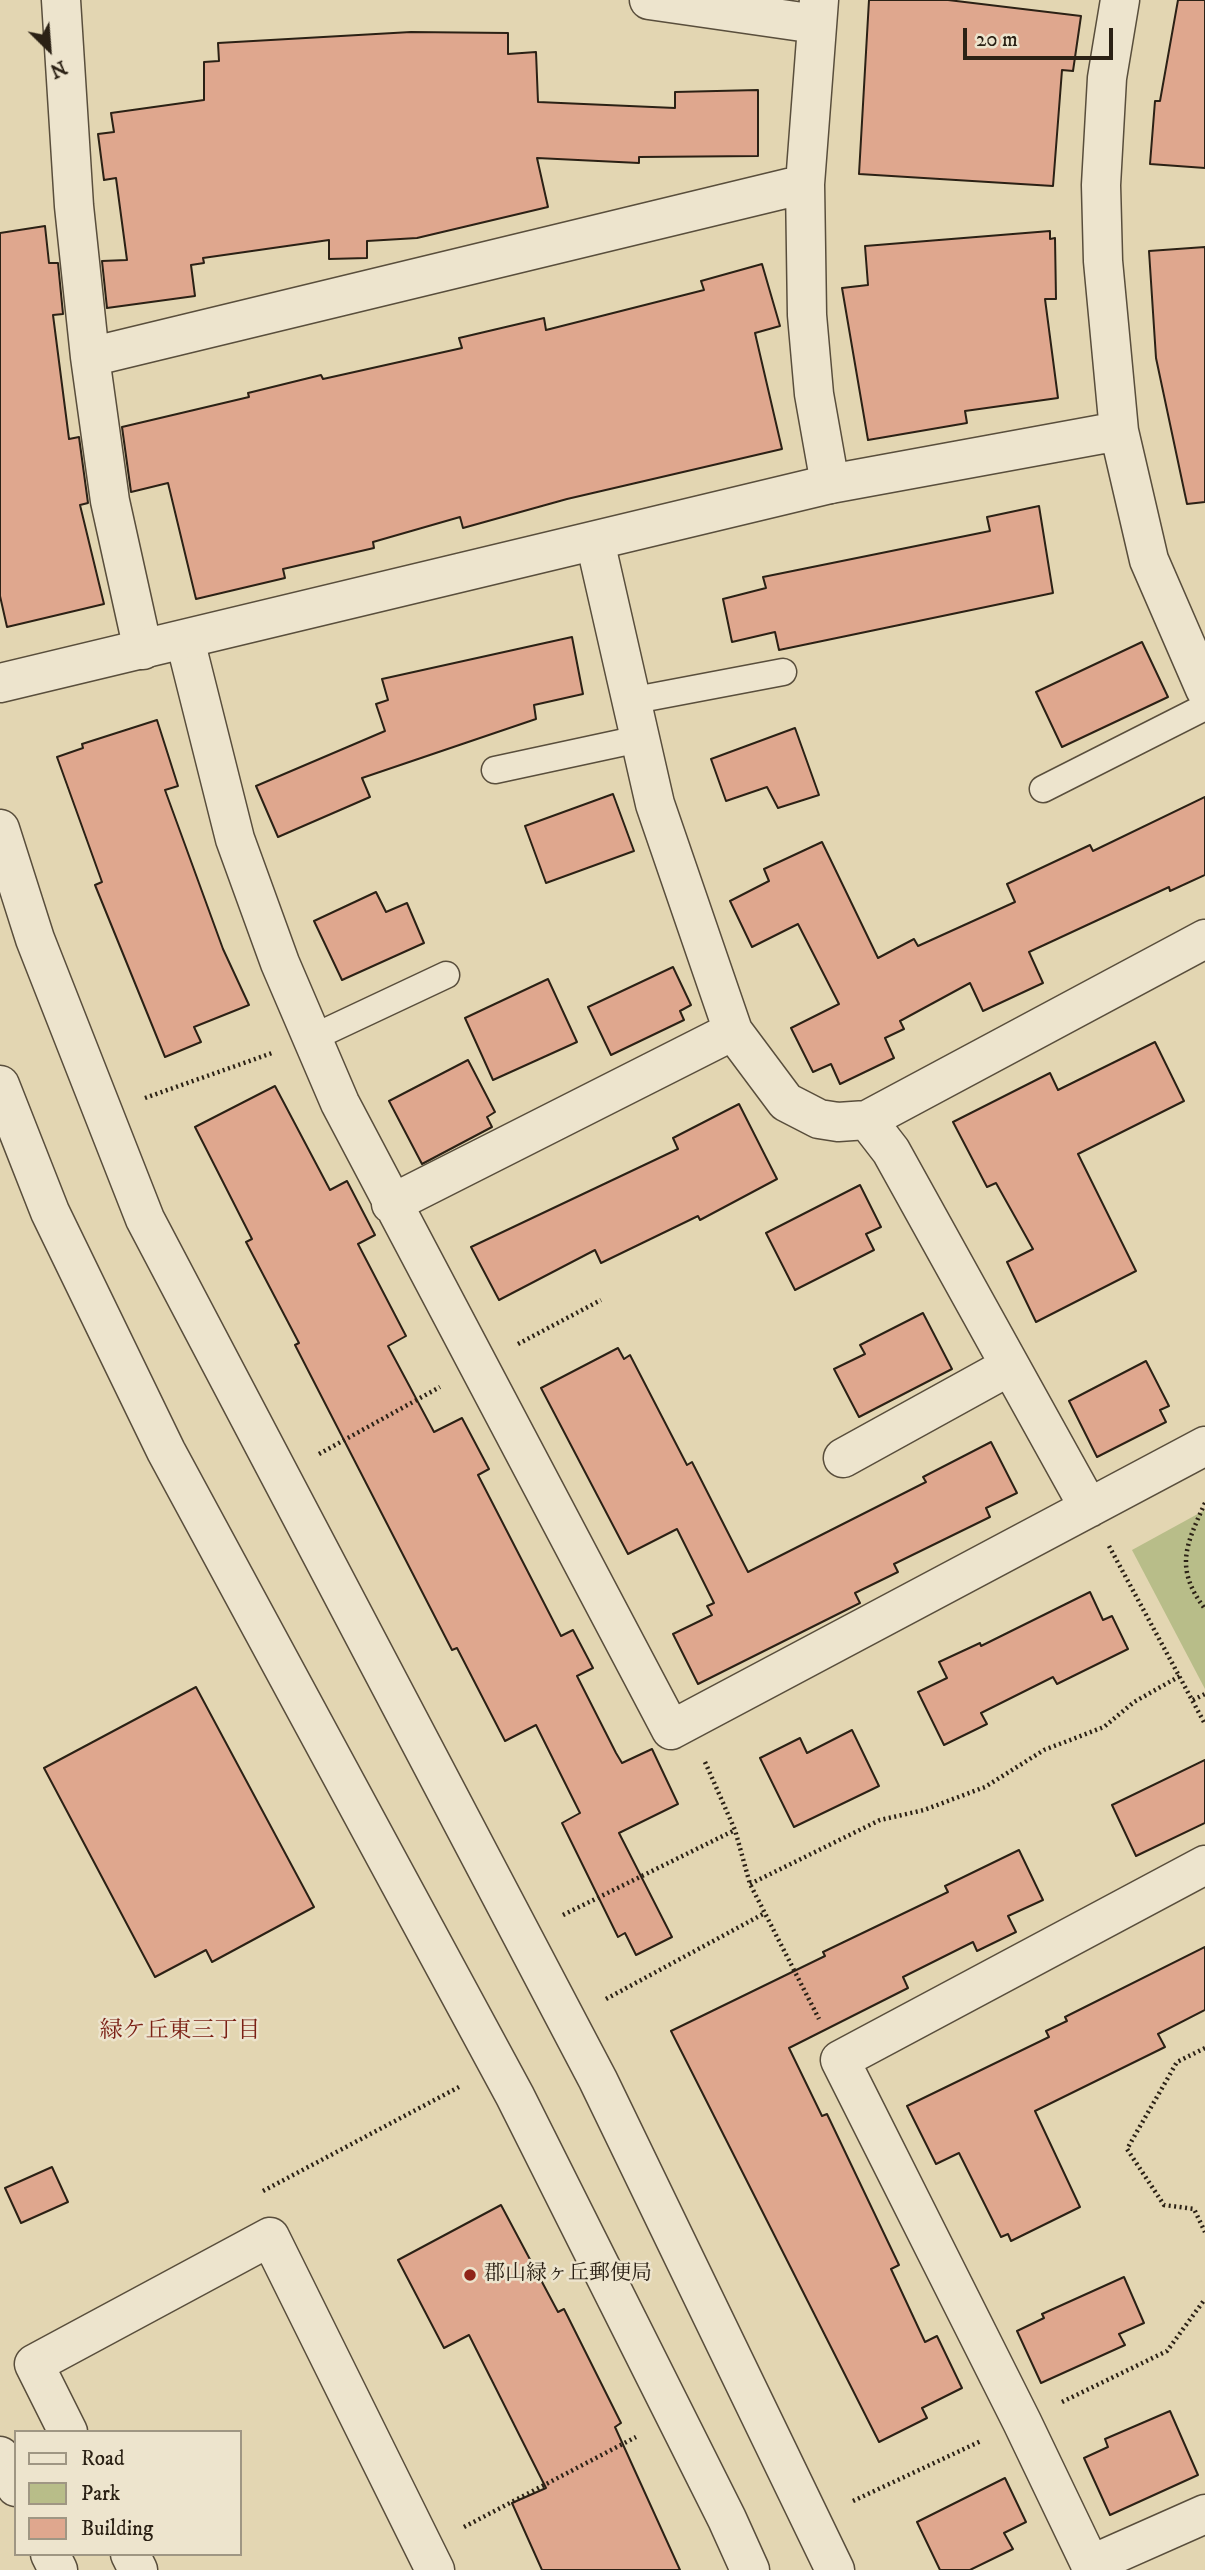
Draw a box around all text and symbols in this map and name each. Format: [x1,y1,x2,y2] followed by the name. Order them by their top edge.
[14,14,84,84] north arrow
[967,14,1118,58] scale bar
[976,27,1018,53] text: 20 m
[46,55,70,82] text: N
[100,2018,260,2046] district label: 緑ケ丘東三丁目
[484,2262,652,2288] place label: 郡山緑ヶ丘郵便局
[462,2267,478,2283] marker: 郡山緑ヶ丘郵便局
[14,2430,242,2556] legend
[81,2446,125,2472] text: Road
[81,2481,120,2507] text: Park
[81,2516,153,2542] text: Building

